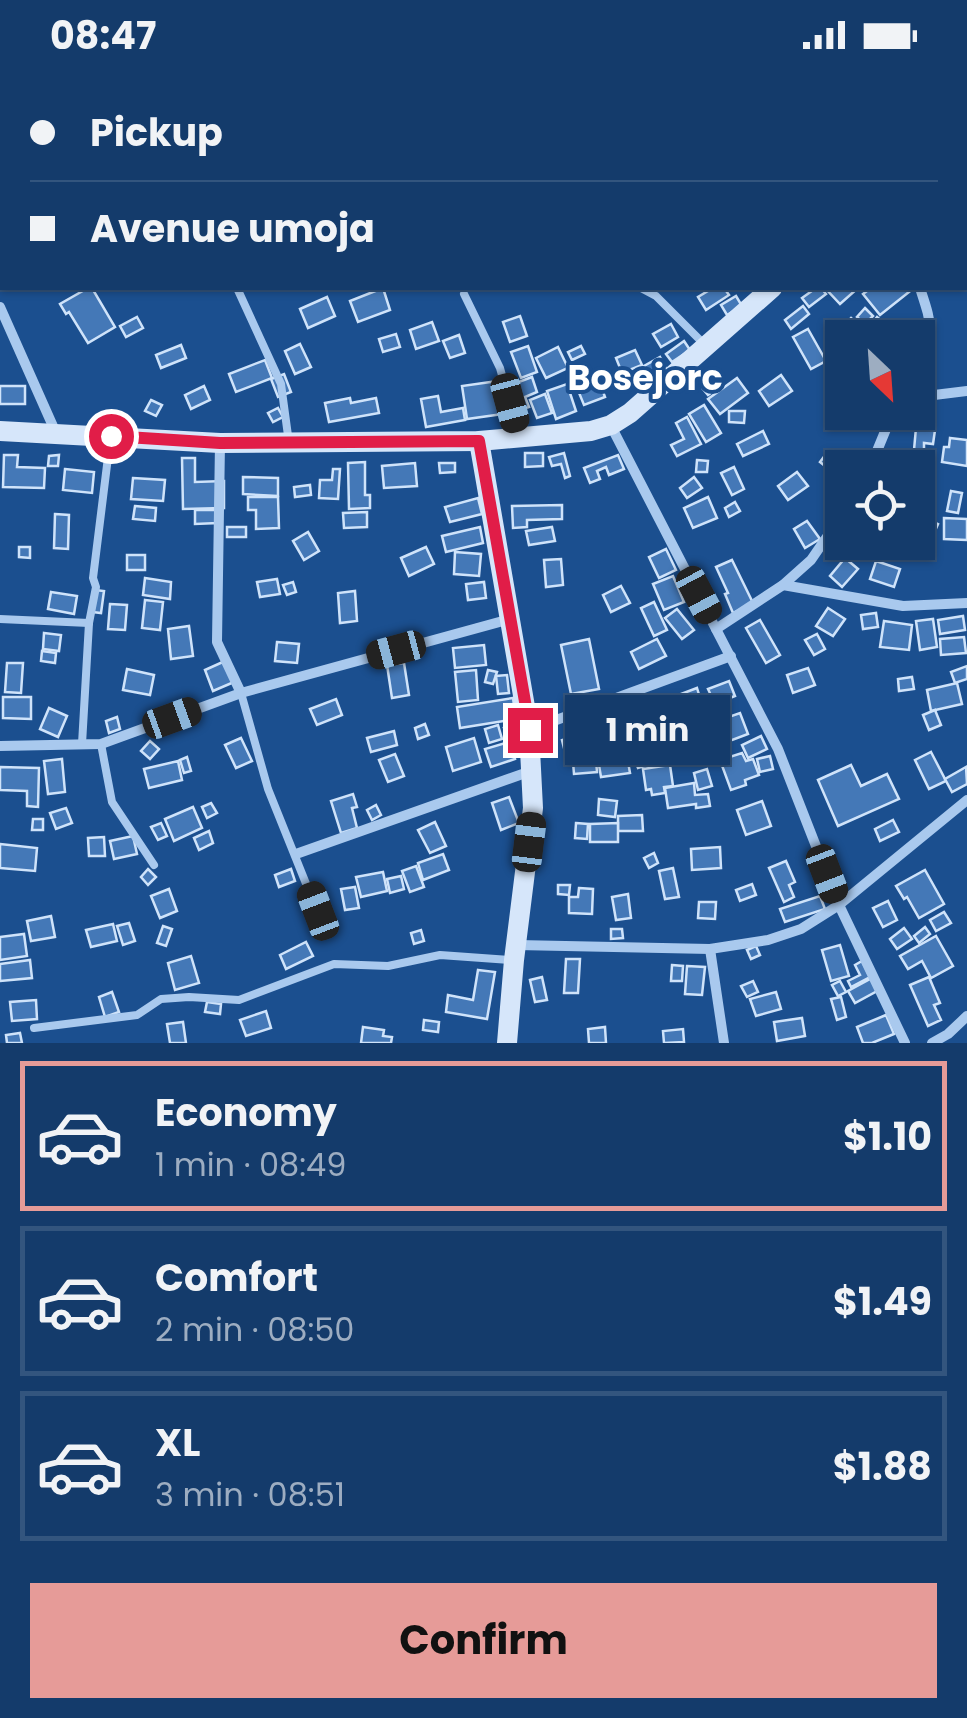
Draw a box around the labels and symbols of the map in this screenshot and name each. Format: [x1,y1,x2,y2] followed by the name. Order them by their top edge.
[825,320,935,430] north arrow
[567,353,723,402] district label: Bosejorc
[488,370,532,436] car
[89,414,134,459] route start
[672,561,726,629] car
[363,628,429,672] car
[139,694,205,742] car
[565,695,730,765] callout: 1 min
[508,708,553,753] route end
[510,810,548,874] car
[802,841,852,907] car
[293,878,343,944] car

